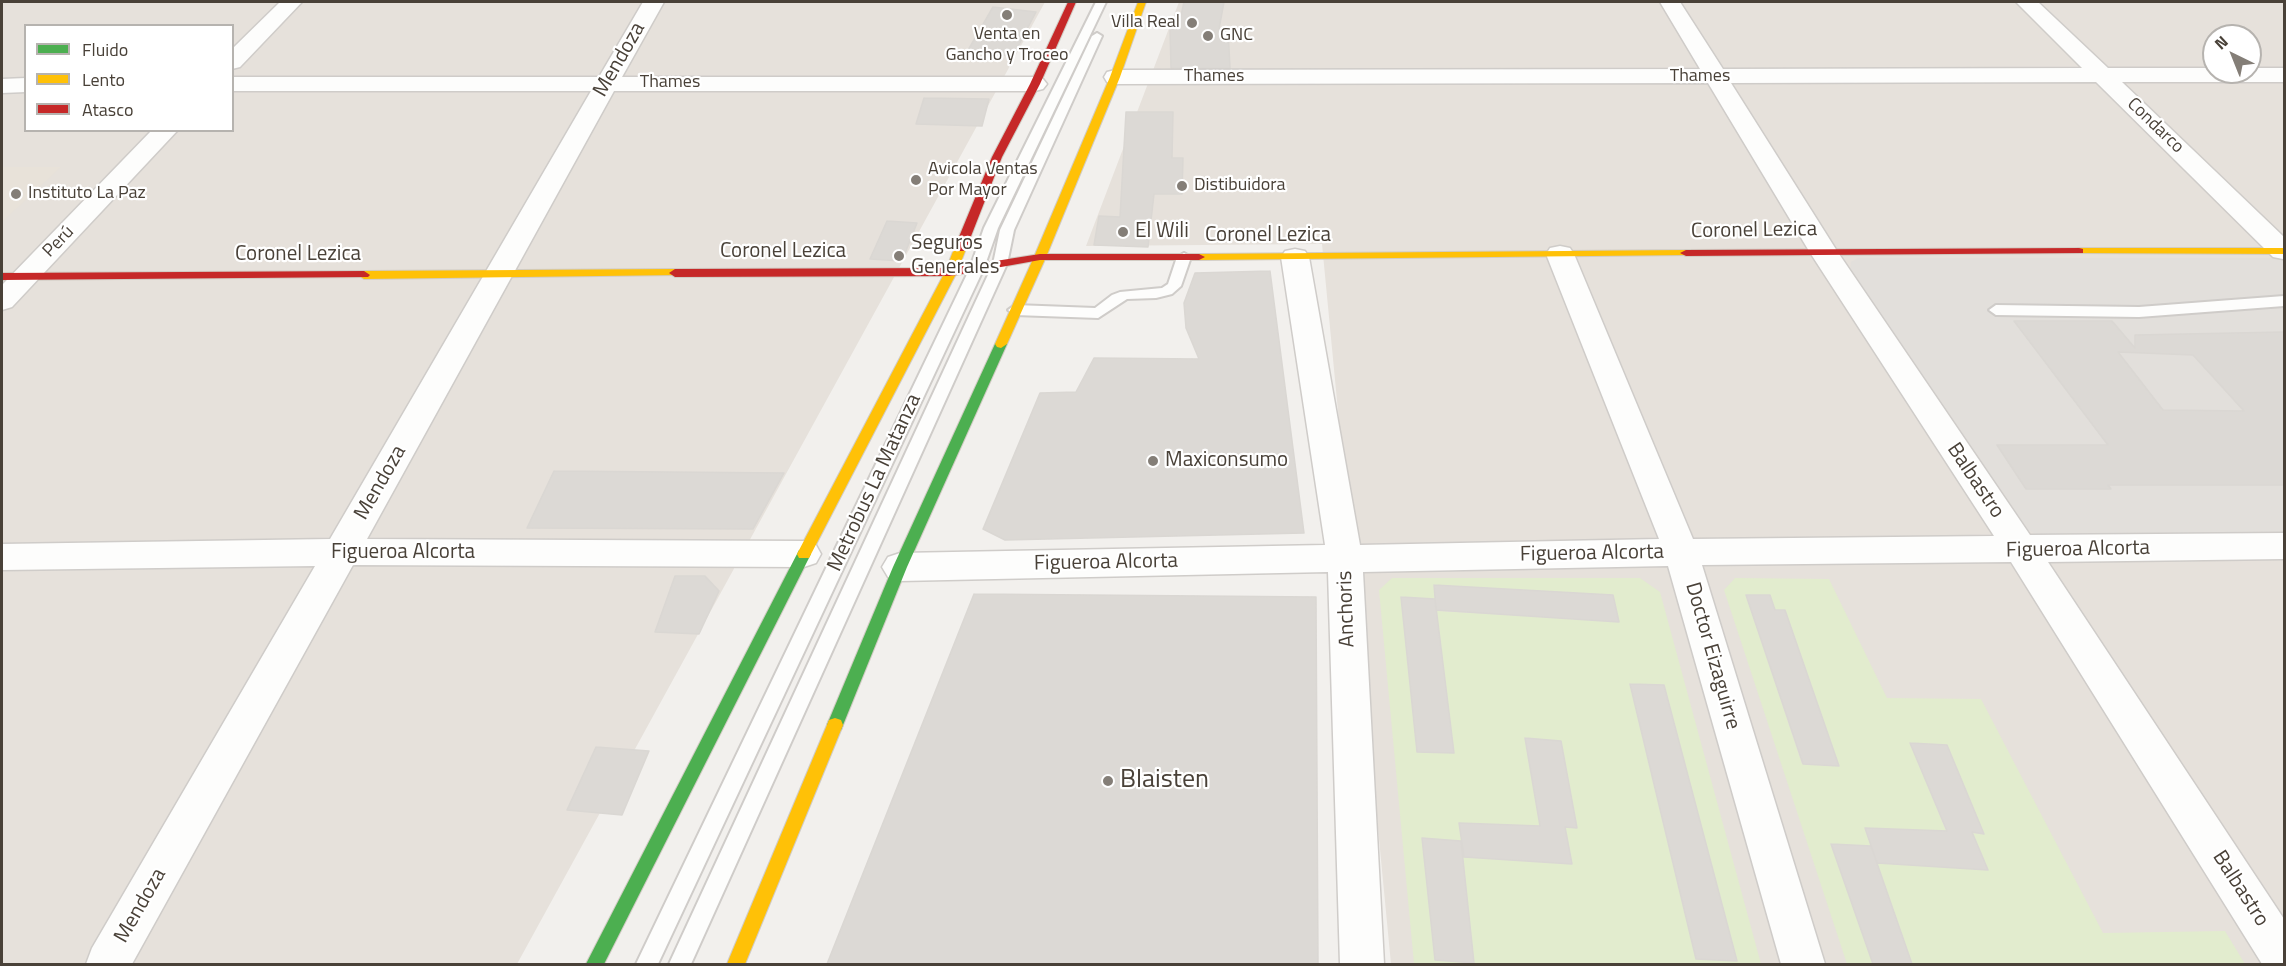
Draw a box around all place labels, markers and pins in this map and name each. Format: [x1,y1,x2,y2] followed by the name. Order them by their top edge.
[1000,8,1014,22] marker: Venta en Gancho y Troceo
[1111,12,1180,34] place label: Villa Real
[1185,16,1199,30] marker: Villa Real
[945,24,1069,66] place label: Venta en Gancho y Troceo
[1220,25,1253,47] place label: GNC
[1201,29,1215,43] marker: GNC
[928,159,1038,201] place label: Avicola Ventas Por Mayor
[909,173,923,187] marker: Avicola Ventas Por Mayor
[1194,175,1285,197] place label: Distibuidora
[1175,179,1189,193] marker: Distibuidora
[28,183,146,205] place label: Instituto La Paz
[9,187,23,201] marker: Instituto La Paz
[1135,219,1189,245] place label: El Wili
[1116,225,1130,239] marker: El Wili
[911,231,999,281] place label: Seguros Generales
[892,249,906,263] marker: Seguros Generales
[1165,448,1288,474] place label: Maxiconsumo
[1146,454,1160,468] marker: Maxiconsumo
[1120,765,1209,797] place label: Blaisten
[1101,774,1115,788] marker: Blaisten

